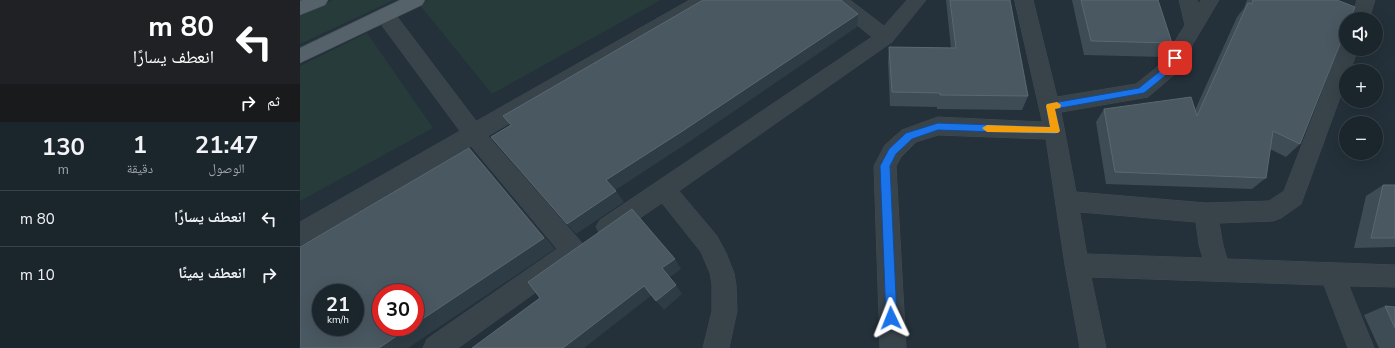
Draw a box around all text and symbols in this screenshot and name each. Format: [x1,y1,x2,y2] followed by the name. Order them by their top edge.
[148,8,214,46] text: 80 m
[1339,12,1383,160] map controls
[1339,12,1383,56] button: sound
[228,16,280,68] icon: left
[1158,41,1192,75] pin
[133,45,214,69] text: انعطف يسارًا
[1164,47,1186,69] icon: arrive
[1339,64,1383,108] button: +
[267,91,280,111] text: ثم
[237,92,259,114] icon: right
[1339,116,1383,160] button: −
[133,129,147,161] text: 1
[195,129,258,161] text: 21:47
[42,131,85,163] text: 130
[127,160,153,178] text: دقيقة
[209,160,245,178] text: الوصول
[58,161,69,179] text: m
[174,207,246,227] text: انعطف يسارًا
[258,208,280,230] icon: left
[20,209,55,229] text: 80 m
[178,263,246,283] text: انعطف يمينًا
[258,264,280,286] icon: right
[20,265,55,285] text: 10 m
[372,284,424,336] speed limit sign: 30
[326,291,350,318] text: 21
[870,297,912,339] position arrow
[327,313,349,327] text: km/h

